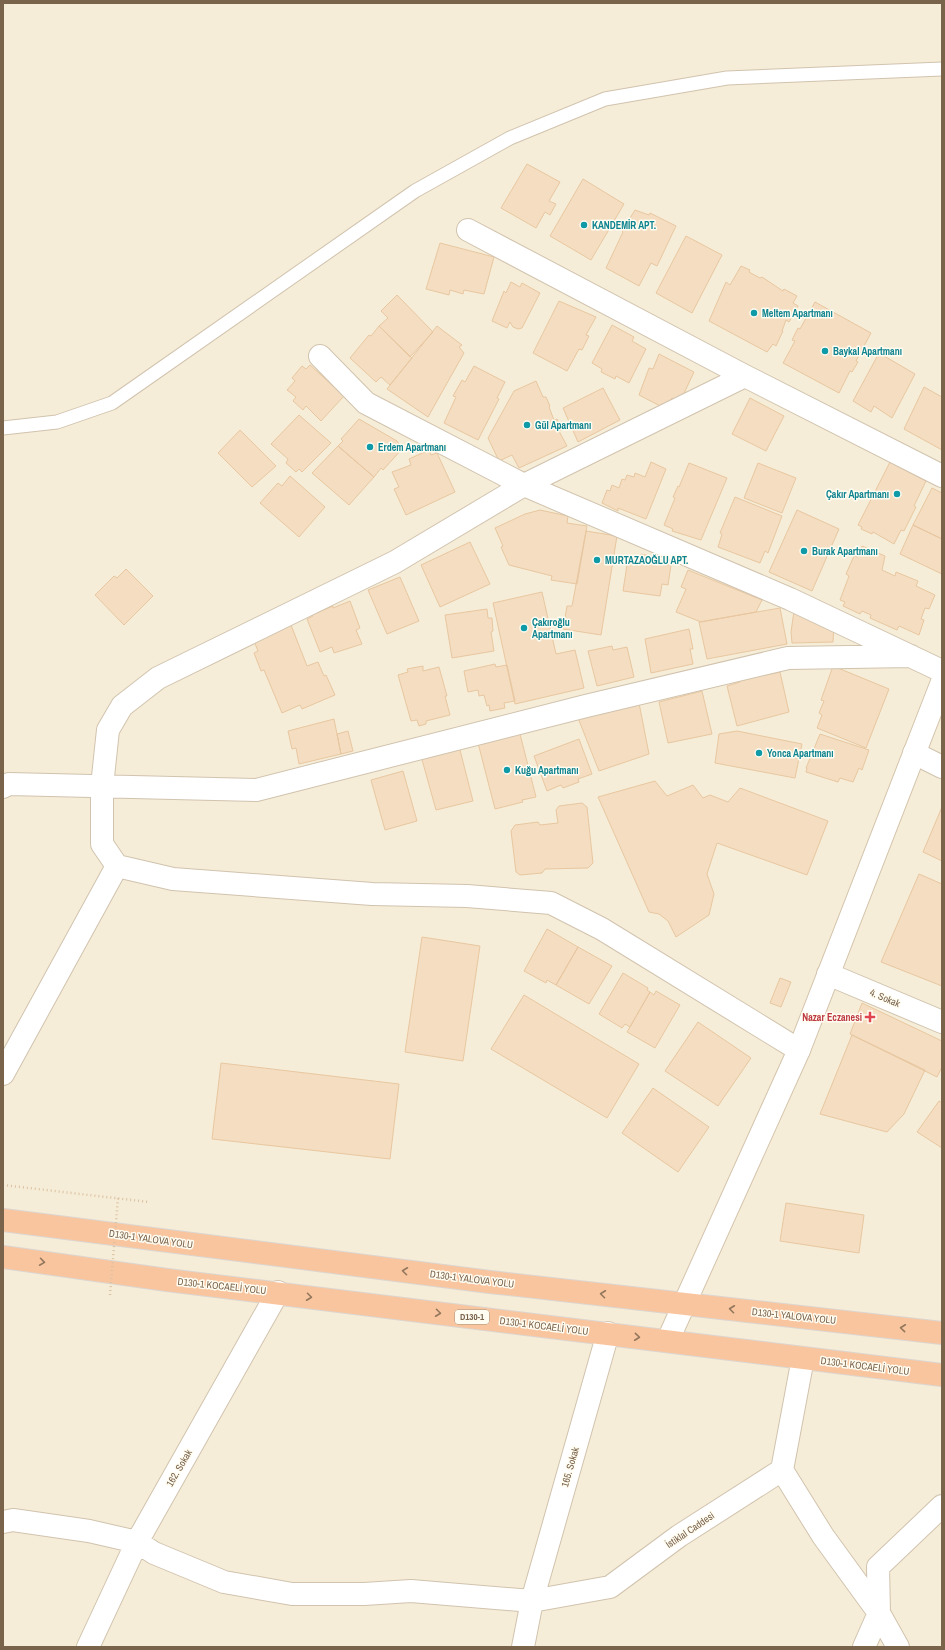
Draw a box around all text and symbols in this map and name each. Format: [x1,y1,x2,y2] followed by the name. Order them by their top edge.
[592,218,656,232] place label: KANDEMİR APT.
[579,220,589,230] marker: KANDEMİR APT.
[762,307,833,320] place label: Meltem Apartmanı
[749,308,759,318] marker: Meltem Apartmanı
[833,345,902,358] place label: Baykal Apartmanı
[820,346,830,356] marker: Baykal Apartmanı
[535,419,591,432] place label: Gül Apartmanı
[522,420,532,430] marker: Gül Apartmanı
[378,441,446,454] place label: Erdem Apartmanı
[365,442,375,452] marker: Erdem Apartmanı
[826,488,889,501] place label: Çakır Apartmanı
[892,489,902,499] marker: Çakır Apartmanı
[812,545,878,558] place label: Burak Apartmanı
[799,546,809,556] marker: Burak Apartmanı
[605,554,688,567] place label: MURTAZAOĞLU APT.
[592,555,602,565] marker: MURTAZAOĞLU APT.
[532,616,573,641] place label: Çakıroğlu Apartmanı
[519,623,529,633] marker: Çakıroğlu Apartmanı
[767,747,834,760] place label: Yonca Apartmanı
[754,748,764,758] marker: Yonca Apartmanı
[515,764,578,777] place label: Kuğu Apartmanı
[502,765,512,775] marker: Kuğu Apartmanı
[868,986,903,1011] street label: 4. Sokak
[802,1011,862,1024] place label: Nazar Eczanesi
[865,1012,875,1022] marker: Nazar Eczanesi
[108,1227,194,1251] street label: D130-1 YALOVA YOLU
[39,1257,45,1266] one-way arrow
[402,1267,408,1276] one-way arrow
[429,1267,515,1291] street label: D130-1 YALOVA YOLU
[177,1275,267,1297] street label: D130-1 KOCAELİ YOLU
[600,1290,606,1299] one-way arrow
[306,1292,312,1301] one-way arrow
[729,1305,735,1314] one-way arrow
[751,1305,837,1327] street label: D130-1 YALOVA YOLU
[435,1308,441,1317] one-way arrow
[455,1310,489,1324] road number: D130-1
[499,1314,589,1338] street label: D130-1 KOCAELİ YOLU
[900,1324,906,1333] one-way arrow
[634,1332,640,1341] one-way arrow
[820,1354,910,1378] street label: D130-1 KOCAELİ YOLU
[558,1445,582,1489] street label: 165. Sokak
[163,1446,195,1489] street label: 162. Sokak
[663,1509,717,1551] street label: İstiklal Caddesi

